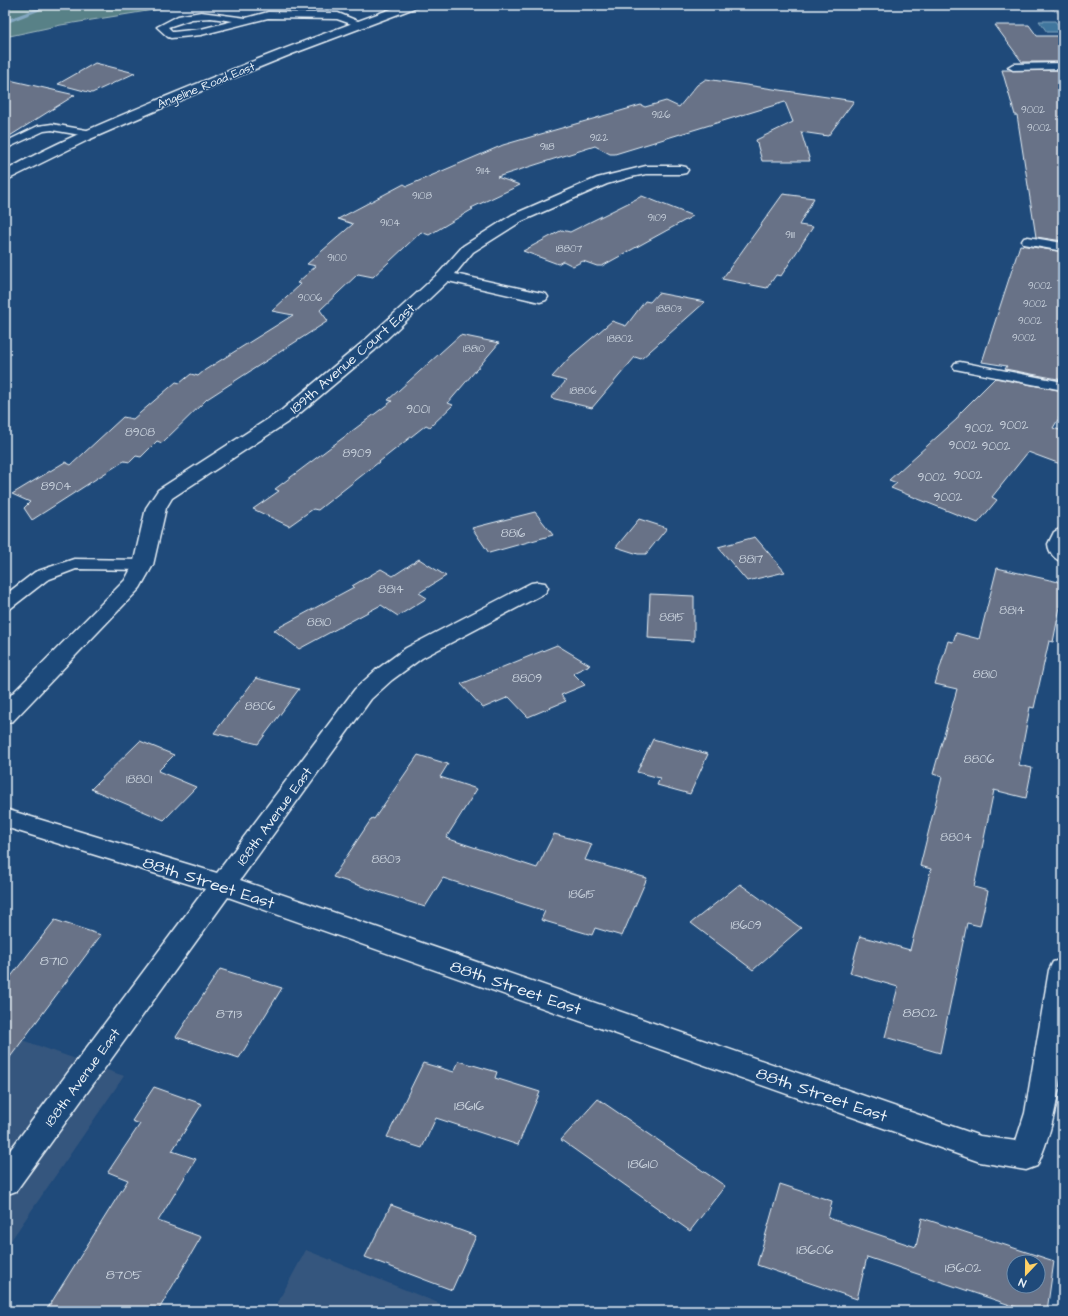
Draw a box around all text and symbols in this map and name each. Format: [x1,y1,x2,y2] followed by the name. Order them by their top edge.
[155,58,258,114] street label: Angeline Road East
[1021,103,1045,117] house number: 9002
[652,108,671,122] house number: 9126
[1027,121,1051,135] house number: 9002
[590,131,608,145] house number: 9122
[540,140,555,154] house number: 9118
[475,164,491,178] house number: 9114
[412,189,432,203] house number: 9108
[648,211,667,225] house number: 9109
[380,216,400,230] house number: 9104
[785,228,795,242] house number: 9111
[556,242,582,256] house number: 18807
[327,251,347,265] house number: 9100
[1028,279,1052,293] house number: 9002
[298,291,323,305] house number: 9006
[1023,297,1047,311] house number: 9002
[286,298,420,419] street label: 189th Avenue Court East
[656,302,682,316] house number: 18803
[1018,314,1042,328] house number: 9002
[1012,331,1036,345] house number: 9002
[607,332,633,346] house number: 18802
[463,342,485,356] house number: 18810
[570,384,597,398] house number: 18806
[406,401,430,418] house number: 9001
[1000,417,1029,434] house number: 9002
[965,420,994,437] house number: 9002
[125,424,155,441] house number: 8908
[949,437,978,454] house number: 9002
[982,438,1011,455] house number: 9002
[342,445,372,462] house number: 8909
[954,467,983,484] house number: 9002
[918,469,947,486] house number: 9002
[41,478,71,495] house number: 8904
[934,489,963,506] house number: 9002
[501,525,526,542] house number: 8816
[739,551,764,568] house number: 8817
[378,581,404,598] house number: 8814
[999,602,1025,619] house number: 8814
[659,609,685,626] house number: 8815
[307,614,332,631] house number: 8810
[973,666,998,683] house number: 8810
[512,670,542,687] house number: 8809
[245,698,276,715] house number: 8806
[964,751,995,768] house number: 8806
[232,763,318,870] street label: 188th Avenue East
[126,771,153,788] house number: 18801
[940,829,972,846] house number: 8804
[140,850,278,916] street label: 88th Street East
[371,851,401,868] house number: 8803
[569,886,596,903] house number: 18615
[730,917,762,934] house number: 18609
[40,951,68,971] house number: 8710
[447,954,585,1022] street label: 88th Street East
[903,1003,938,1023] house number: 8802
[216,1004,242,1024] house number: 8713
[40,1024,126,1131] street label: 188th Avenue East
[753,1061,891,1129] street label: 88th Street East
[454,1096,484,1116] house number: 18616
[628,1154,658,1174] house number: 18610
[796,1240,834,1260] house number: 18606
[1006,1254,1046,1294] north arrow
[945,1258,981,1278] house number: 18602
[106,1265,142,1285] house number: 8705
[1016,1275,1028,1291] text: N

